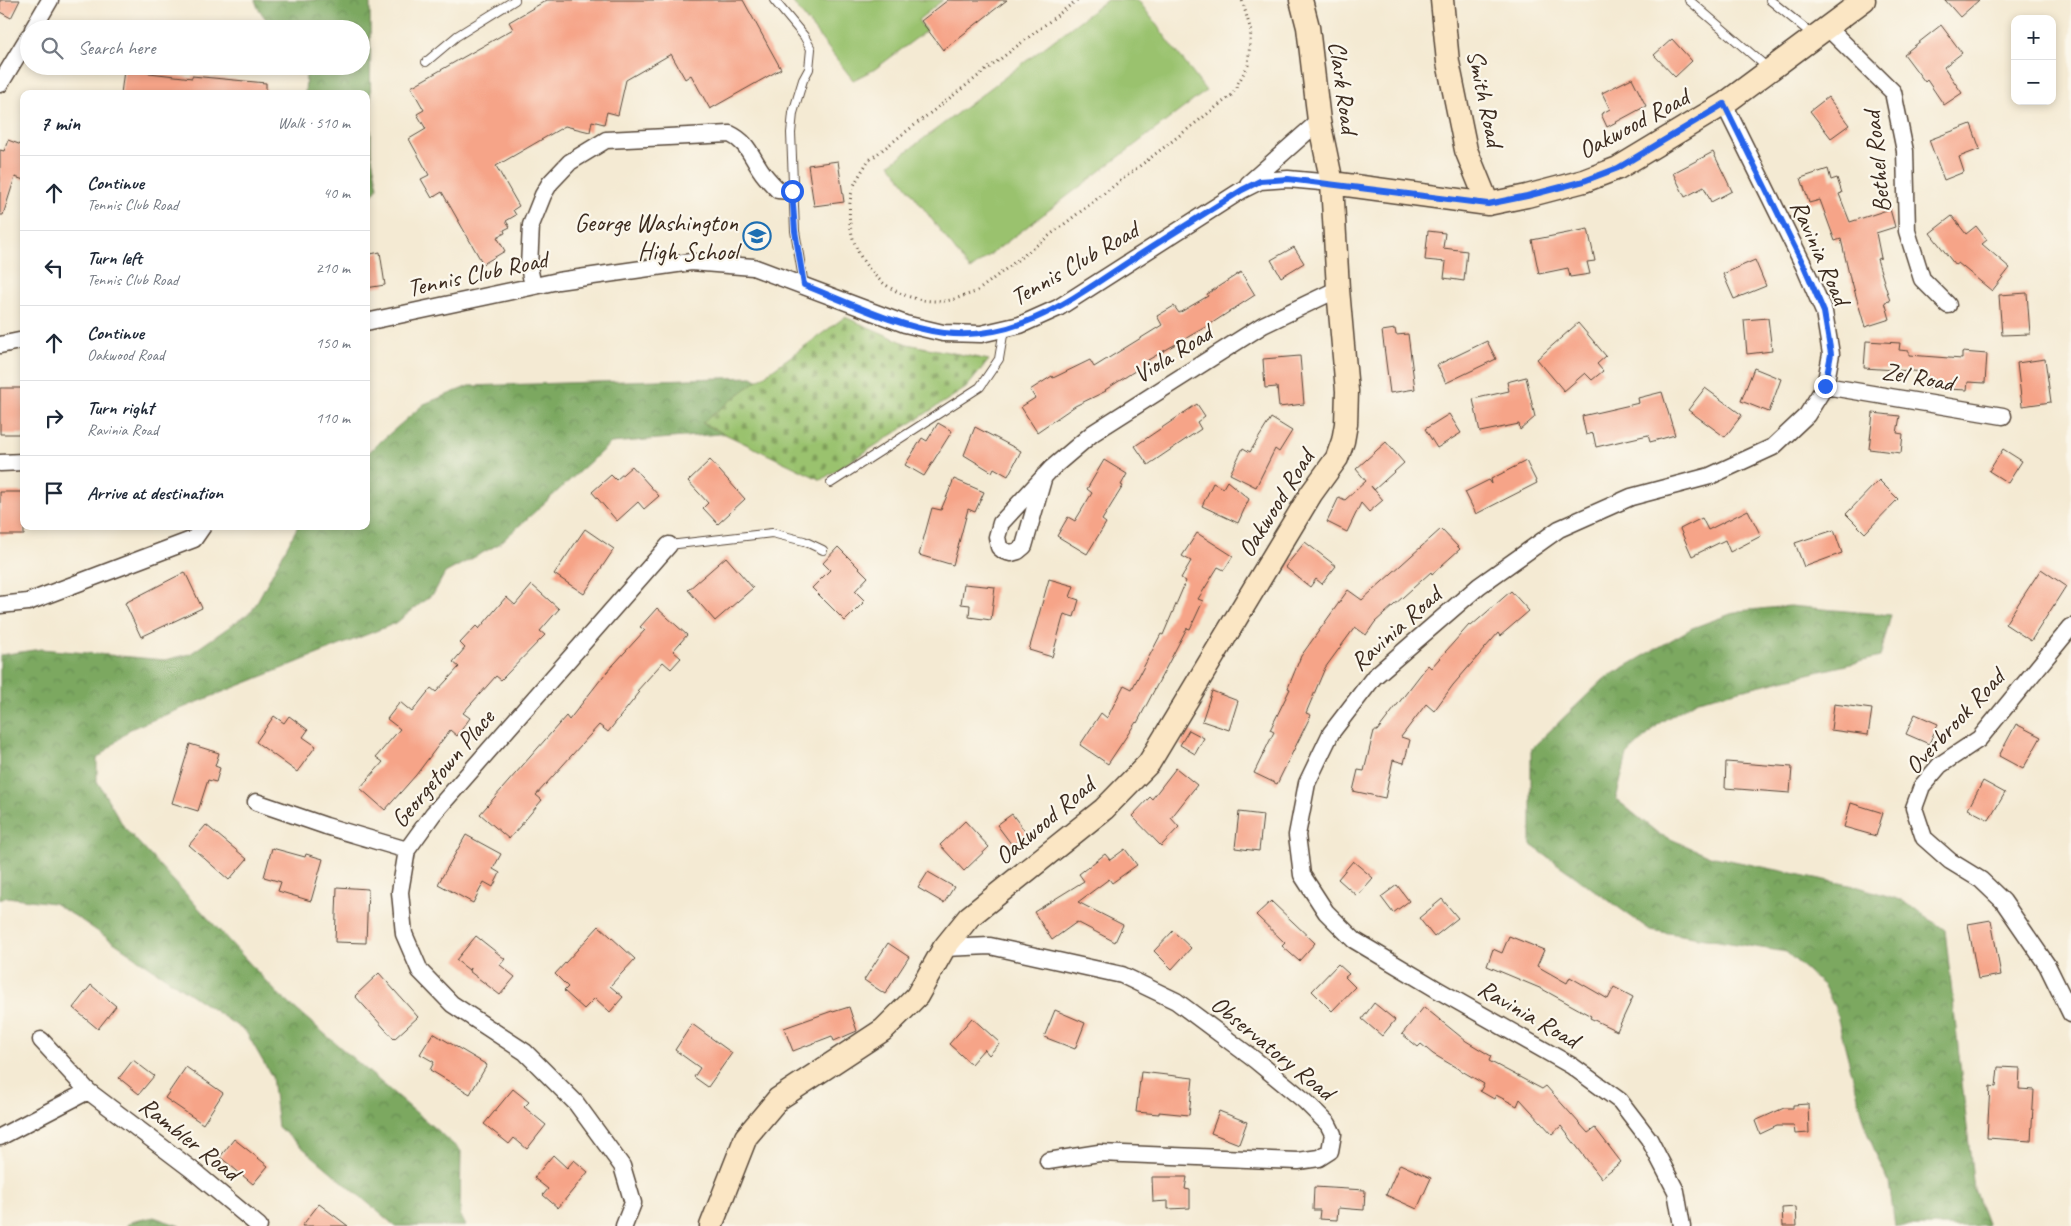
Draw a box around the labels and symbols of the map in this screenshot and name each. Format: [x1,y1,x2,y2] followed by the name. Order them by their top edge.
[1321,39,1366,139] street label: Clark Road
[1459,47,1512,153] street label: Smith Road
[1573,79,1698,166] street label: Oakwood Road
[1855,105,1898,214] street label: Bethel Road
[781,180,804,203] route start
[1783,195,1859,314] street label: Ravinia Road
[575,207,743,268] place label: George Washington High School
[1005,213,1147,313] street label: Tennis Club Road
[742,221,772,251] school or university icon: George Washington High School
[404,243,553,304] street label: Tennis Club Road
[1127,315,1222,391] street label: Viola Road
[1880,355,1960,400] street label: Zel Road
[1814,375,1837,398] route end
[1230,440,1324,563] street label: Oakwood Road
[1344,577,1451,678] street label: Ravinia Road
[1898,660,2014,781] street label: Overbrook Road
[384,701,503,834] street label: Georgetown Place
[988,767,1104,872] street label: Oakwood Road
[1472,972,1588,1058] street label: Ravinia Road
[1204,988,1344,1110] street label: Observatory Road
[133,1090,249,1191] street label: Rambler Road

